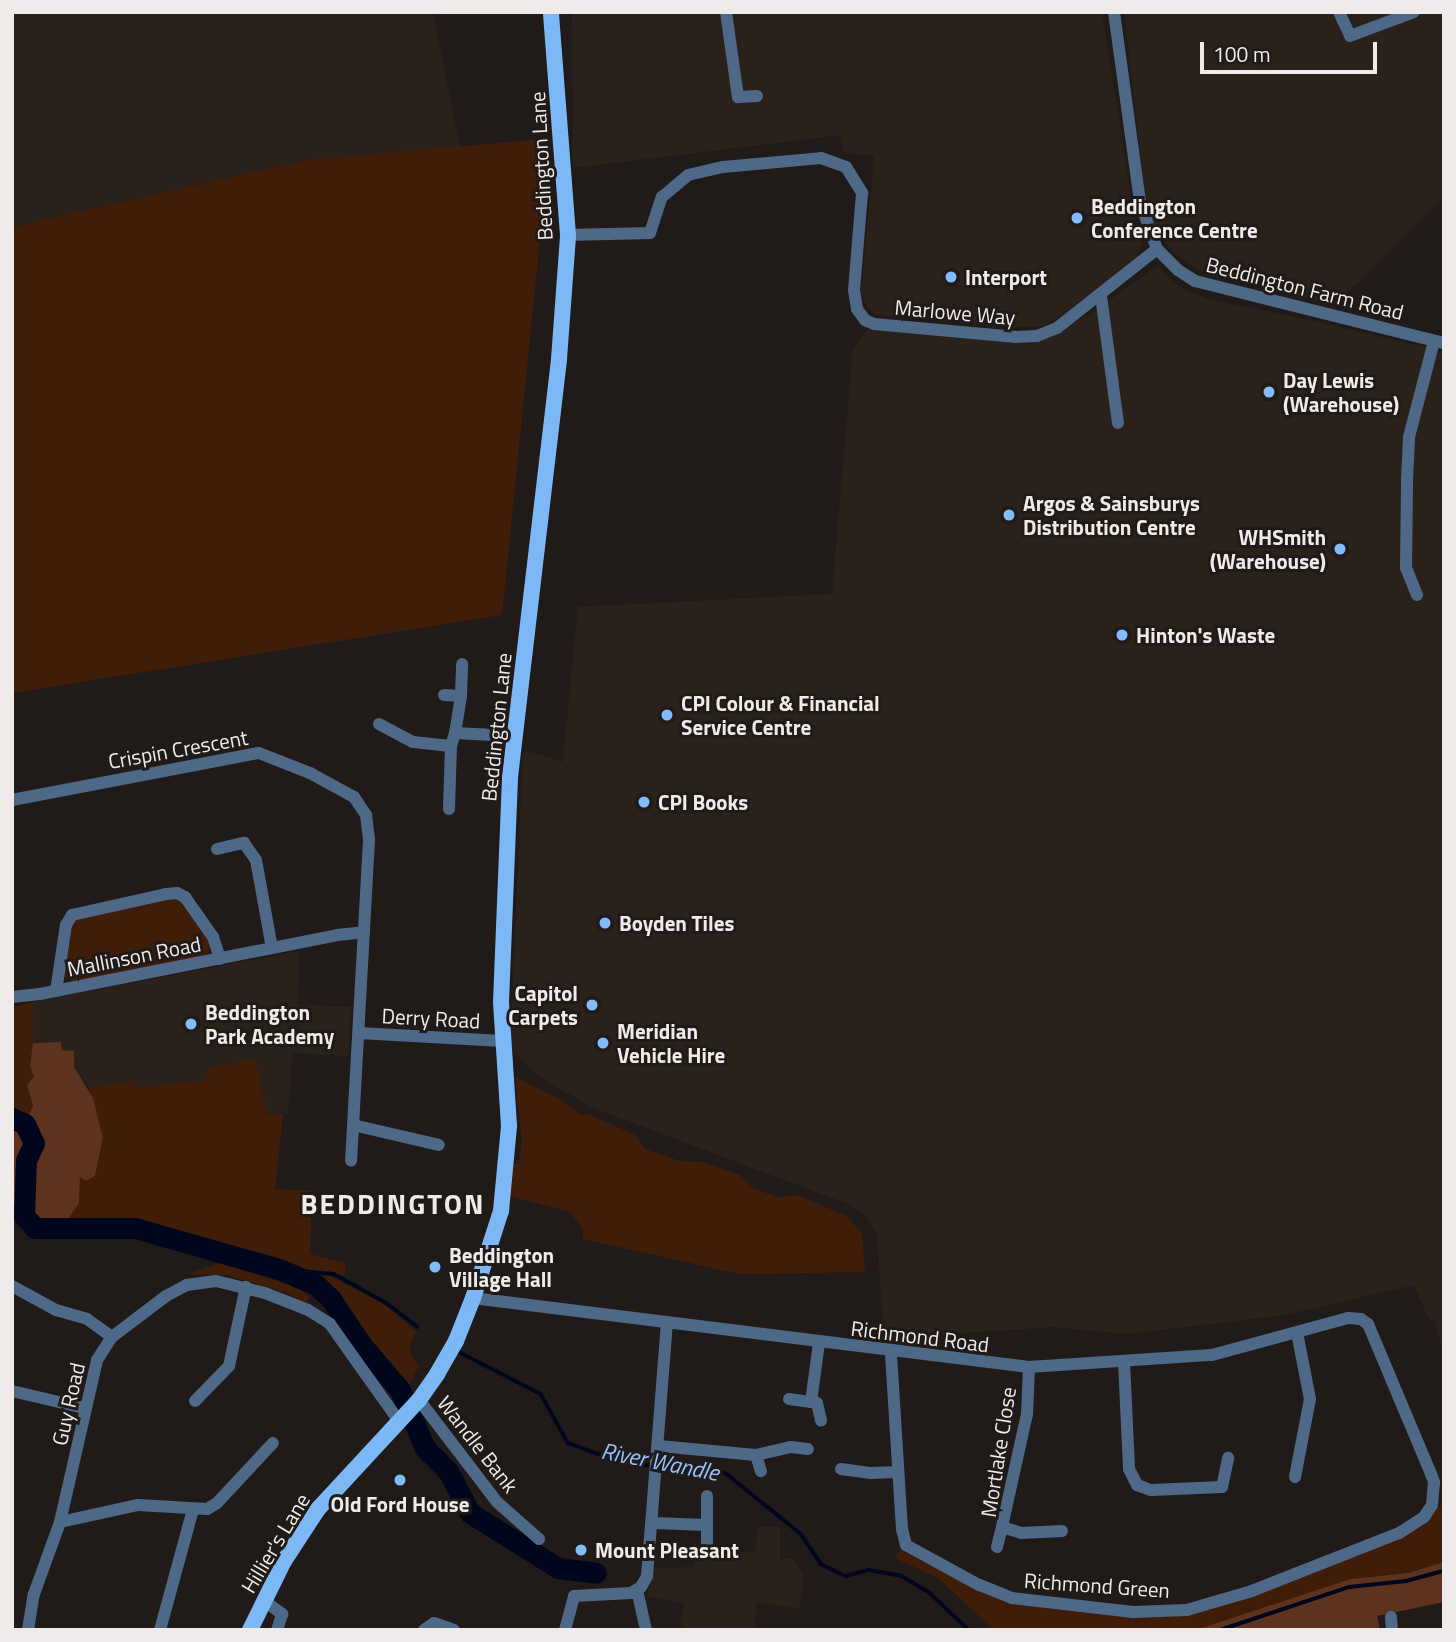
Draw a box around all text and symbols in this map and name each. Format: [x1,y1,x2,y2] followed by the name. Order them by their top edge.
[1204,28,1381,72] scale bar
[1213,38,1270,70] text: 100 m
[525,91,557,241] street label: Beddington Lane
[1091,193,1258,243] place label: Beddington Conference Centre
[1069,210,1085,226] marker: Beddington Conference Centre
[1204,251,1406,325] street label: Beddington Farm Road
[965,264,1047,290] place label: Interport
[943,269,959,285] marker: Interport
[894,294,1016,330] street label: Marlowe Way
[1283,367,1399,417] place label: Day Lewis (Warehouse)
[1261,384,1277,400] marker: Day Lewis (Warehouse)
[1023,490,1200,540] place label: Argos & Sainsburys Distribution Centre
[1001,507,1017,523] marker: Argos & Sainsburys Distribution Centre
[1210,524,1326,574] place label: WHSmith (Warehouse)
[1332,541,1348,557] marker: WHSmith (Warehouse)
[1136,622,1275,648] place label: Hinton's Waste
[1114,627,1130,643] marker: Hinton's Waste
[476,651,516,803] street label: Beddington Lane
[681,690,880,740] place label: CPI Colour & Financial Service Centre
[659,707,675,723] marker: CPI Colour & Financial Service Centre
[106,724,250,774] street label: Crispin Crescent
[658,789,748,815] place label: CPI Books
[636,794,652,810] marker: CPI Books
[619,910,734,936] place label: Boyden Tiles
[597,915,613,931] marker: Boyden Tiles
[65,931,203,981] street label: Mallinson Road
[508,980,578,1030] place label: Capitol Carpets
[584,997,600,1013] marker: Capitol Carpets
[205,999,334,1049] place label: Beddington Park Academy
[381,1003,481,1033] street label: Derry Road
[183,1016,199,1032] marker: Beddington Park Academy
[617,1018,725,1068] place label: Meridian Vehicle Hire
[595,1035,611,1051] marker: Meridian Vehicle Hire
[302,1187,484,1221] district label: BEDDINGTON
[449,1242,554,1292] place label: Beddington Village Hall
[427,1259,443,1275] marker: Beddington Village Hall
[849,1315,991,1357] street label: Richmond Road
[46,1360,90,1448] street label: Guy Road
[975,1385,1021,1519] street label: Mortlake Close
[432,1391,524,1497] street label: Wandle Bank
[599,1437,721,1487] water label: River Wandle
[392,1472,408,1488] marker: Old Ford House
[235,1488,315,1598] street label: Hillier's Lane
[331,1491,469,1517] place label: Old Ford House
[595,1537,739,1563] place label: Mount Pleasant
[573,1542,589,1558] marker: Mount Pleasant
[1023,1567,1171,1603] street label: Richmond Green

